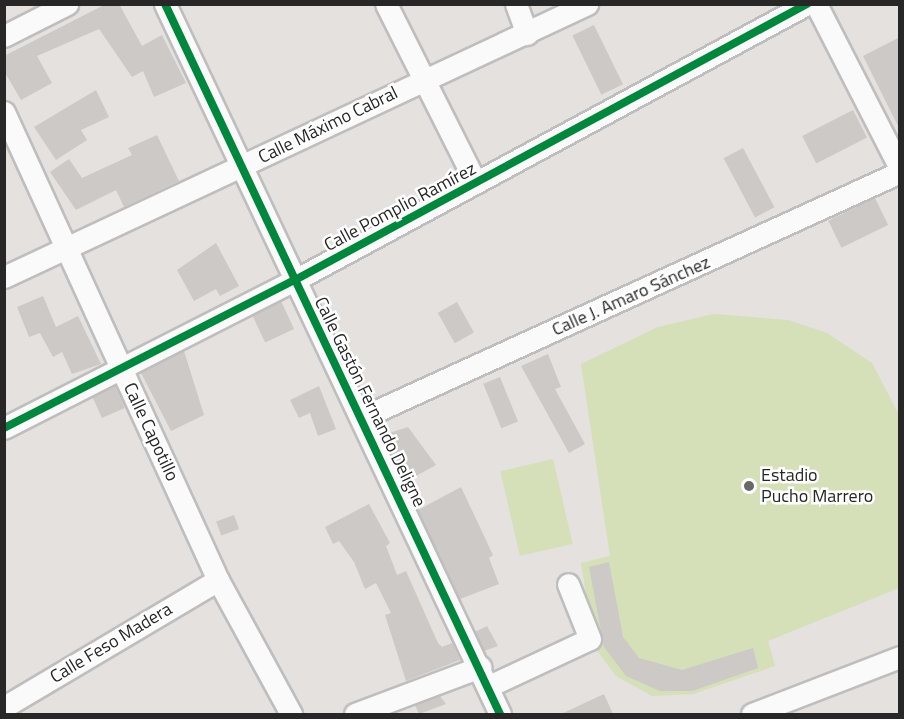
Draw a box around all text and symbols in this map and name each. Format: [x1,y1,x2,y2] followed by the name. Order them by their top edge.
[255,82,401,168] street label: Calle Máximo Cabral
[320,158,480,256] street label: Calle Pomplio Ramírez
[549,251,713,341] street label: Calle J. Amaro Sánchez
[310,294,430,510] street label: Calle Gastón Fernando Deligne
[119,379,183,485] street label: Calle Capotillo
[761,465,873,508] place label: Estadio Pucho Marrero
[742,479,756,493] marker: Estadio Pucho Marrero
[46,598,176,688] street label: Calle Feso Madera

